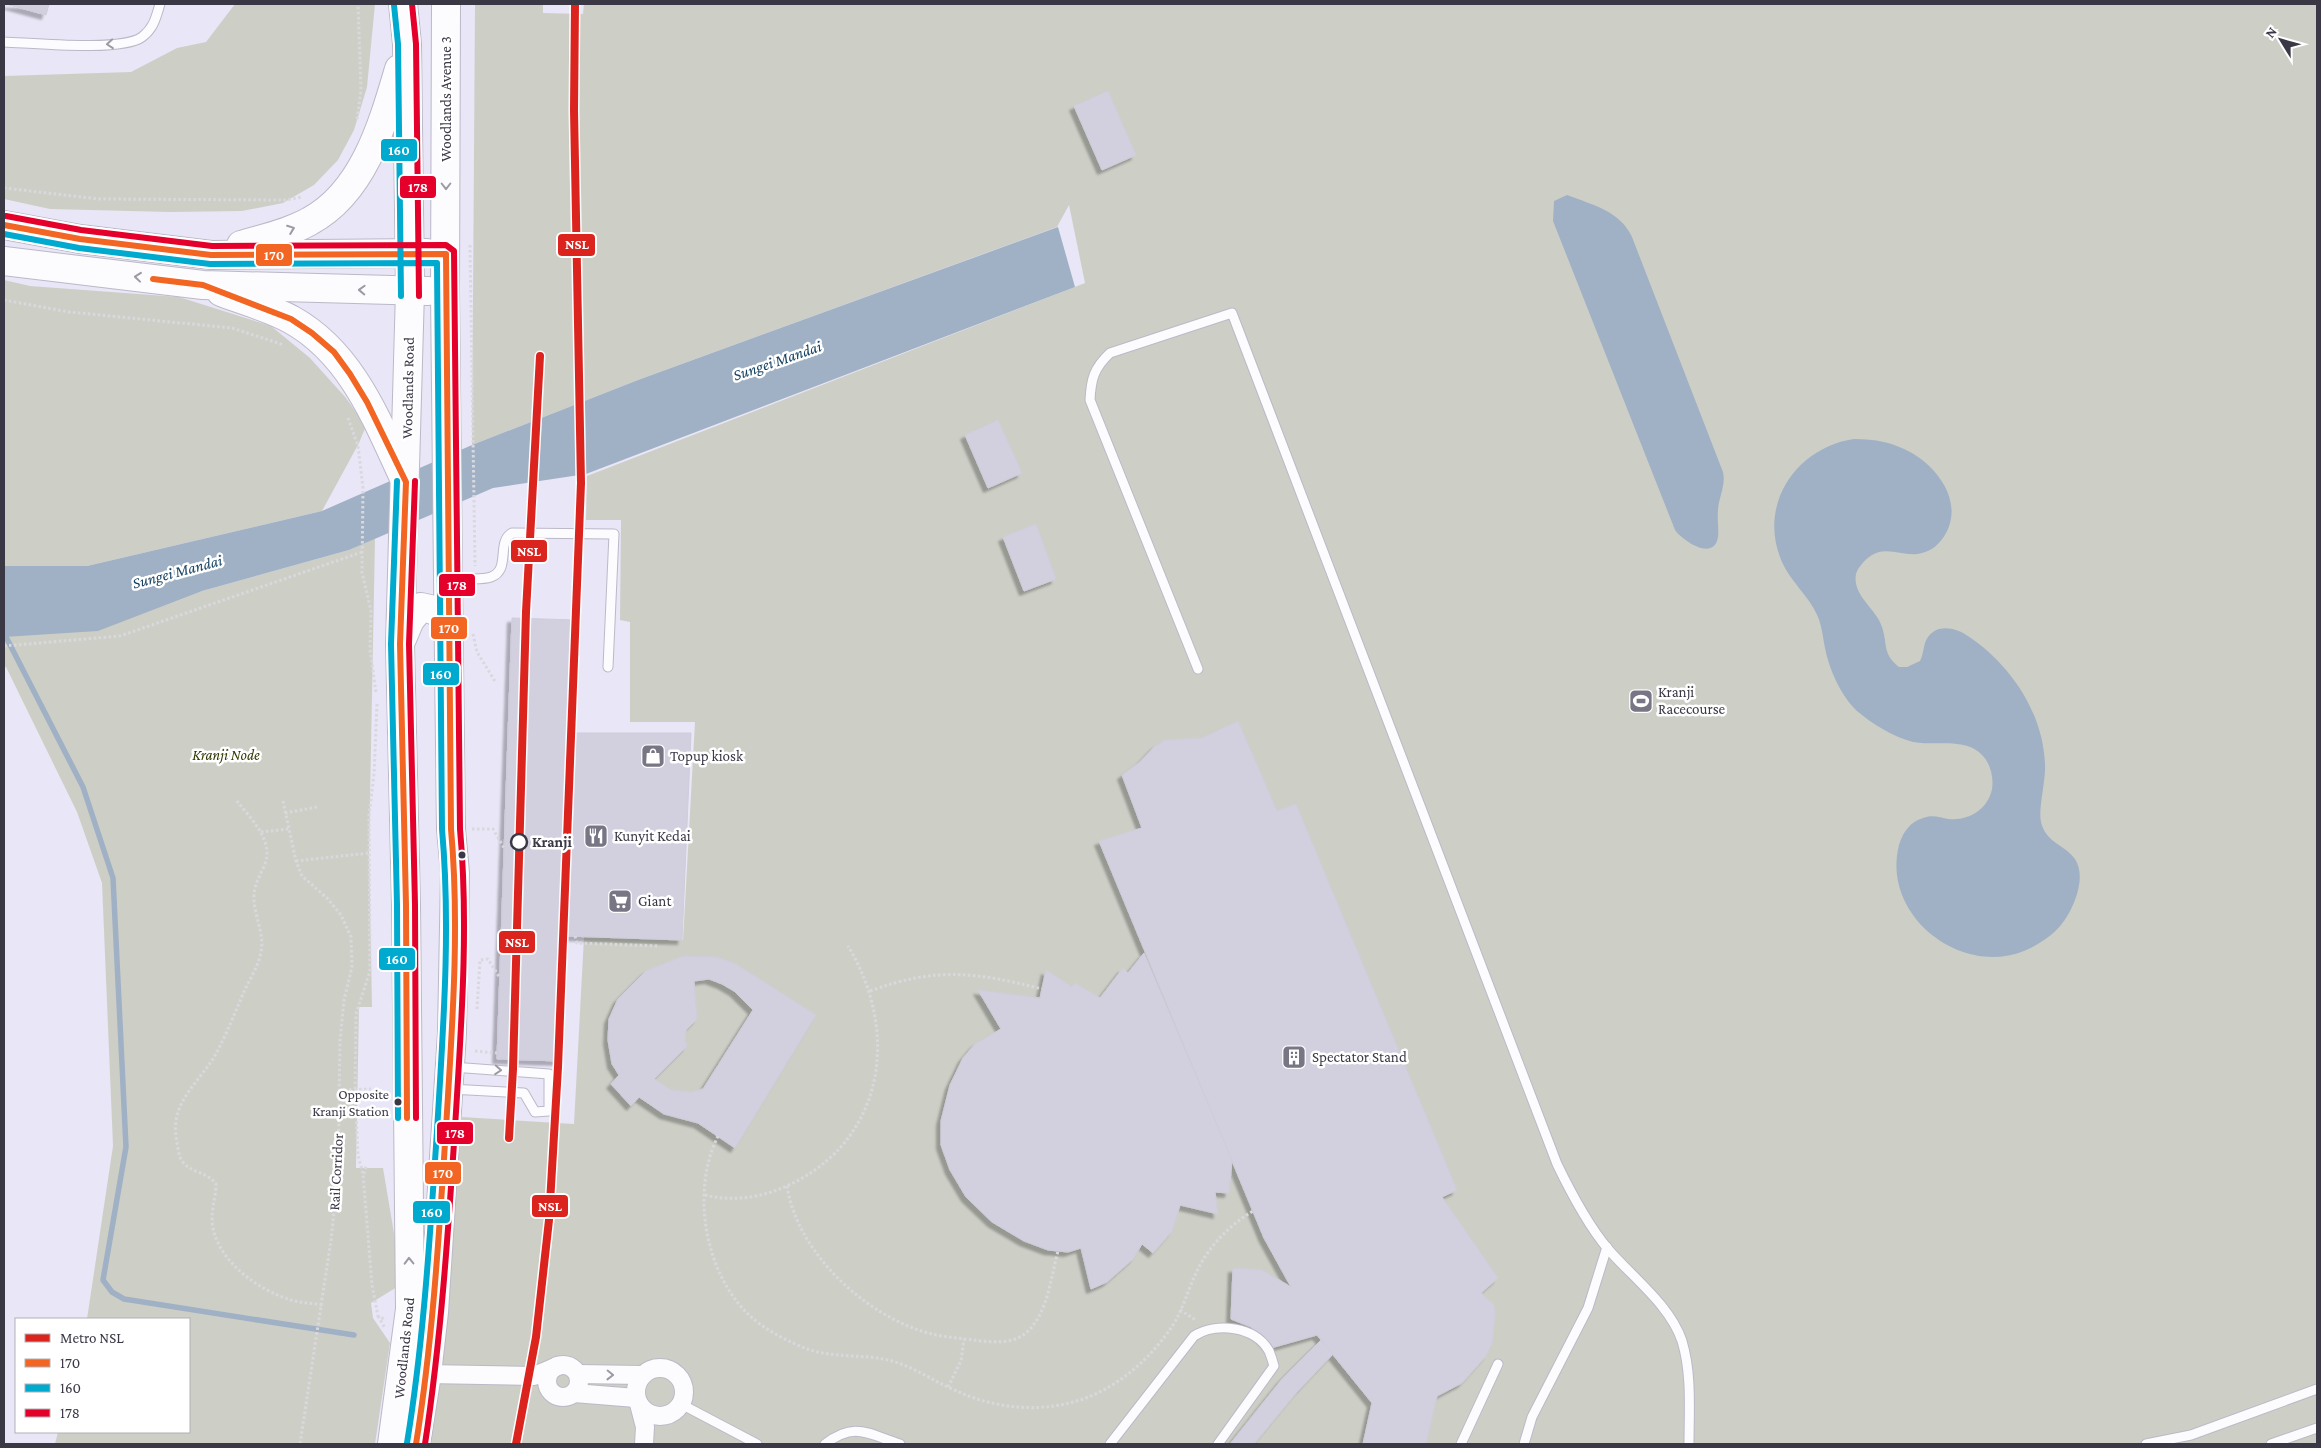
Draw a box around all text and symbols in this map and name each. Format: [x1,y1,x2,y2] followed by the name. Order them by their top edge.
[2256,15,2306,65] north arrow
[2261,23,2280,41] text: N
[438,36,454,162] street label: Woodlands Avenue 3
[105,38,113,49] one-way arrow
[380,138,418,162] line badge: 160
[388,142,410,158] text: 160
[399,175,437,199] line badge: 178
[408,179,428,195] text: 178
[441,182,451,190] one-way arrow
[286,225,294,235] one-way arrow
[557,233,596,257] line badge: NSL
[565,236,590,252] text: NSL
[255,243,293,267] line badge: 170
[264,247,284,263] text: 170
[133,272,141,283] one-way arrow
[357,284,365,295] one-way arrow
[399,337,417,439] street label: Woodlands Road
[731,337,824,384] water label: Sungei Mandai
[510,539,548,563] line badge: NSL
[517,543,542,559] text: NSL
[130,551,225,593] water label: Sungei Mandai
[438,573,476,597] line badge: 178
[447,577,467,593] text: 178
[430,616,468,640] line badge: 170
[439,620,459,636] text: 170
[422,662,460,686] line badge: 160
[430,666,452,682] text: 160
[1658,684,1726,717] place label: Kranji Racecourse
[1628,688,1654,714] sports icon: Kranji Racecourse
[640,743,666,769] shop icon: Topup kiosk
[192,747,260,764] park label: Kranji Node
[670,748,744,765] place label: Topup kiosk
[583,823,609,849] restaurant icon: Kunyit Kedai
[614,828,691,845] place label: Kunyit Kedai
[510,833,528,851] marker: Kranji
[532,834,572,851] place label: Kranji
[457,850,467,860] unlabelled marker
[607,888,633,914] supermarket icon: Giant
[638,893,672,909] place label: Giant
[498,930,536,954] line badge: NSL
[505,934,530,950] text: NSL
[378,947,416,971] line badge: 160
[386,951,408,967] text: 160
[1281,1044,1307,1070] building icon: Spectator Stand
[1312,1049,1407,1066] place label: Spectator Stand
[495,1064,503,1075] one-way arrow
[312,1086,389,1120] place label: Opposite Kranji Station
[393,1097,403,1107] marker: Opposite Kranji Station
[436,1121,474,1145] line badge: 178
[445,1125,465,1141] text: 178
[326,1132,346,1211] street label: Rail Corridor
[424,1161,462,1185] line badge: 170
[433,1165,453,1181] text: 170
[531,1194,569,1218] line badge: NSL
[538,1198,563,1214] text: NSL
[412,1200,451,1224] line badge: 160
[421,1204,443,1220] text: 160
[404,1256,415,1264] one-way arrow
[391,1296,417,1399] street label: Woodlands Road
[15,1318,190,1433] legend
[60,1330,124,1346] text: Metro NSL
[60,1355,80,1371] text: 170
[606,1369,614,1380] one-way arrow
[60,1380,81,1396] text: 160
[60,1405,80,1421] text: 178

